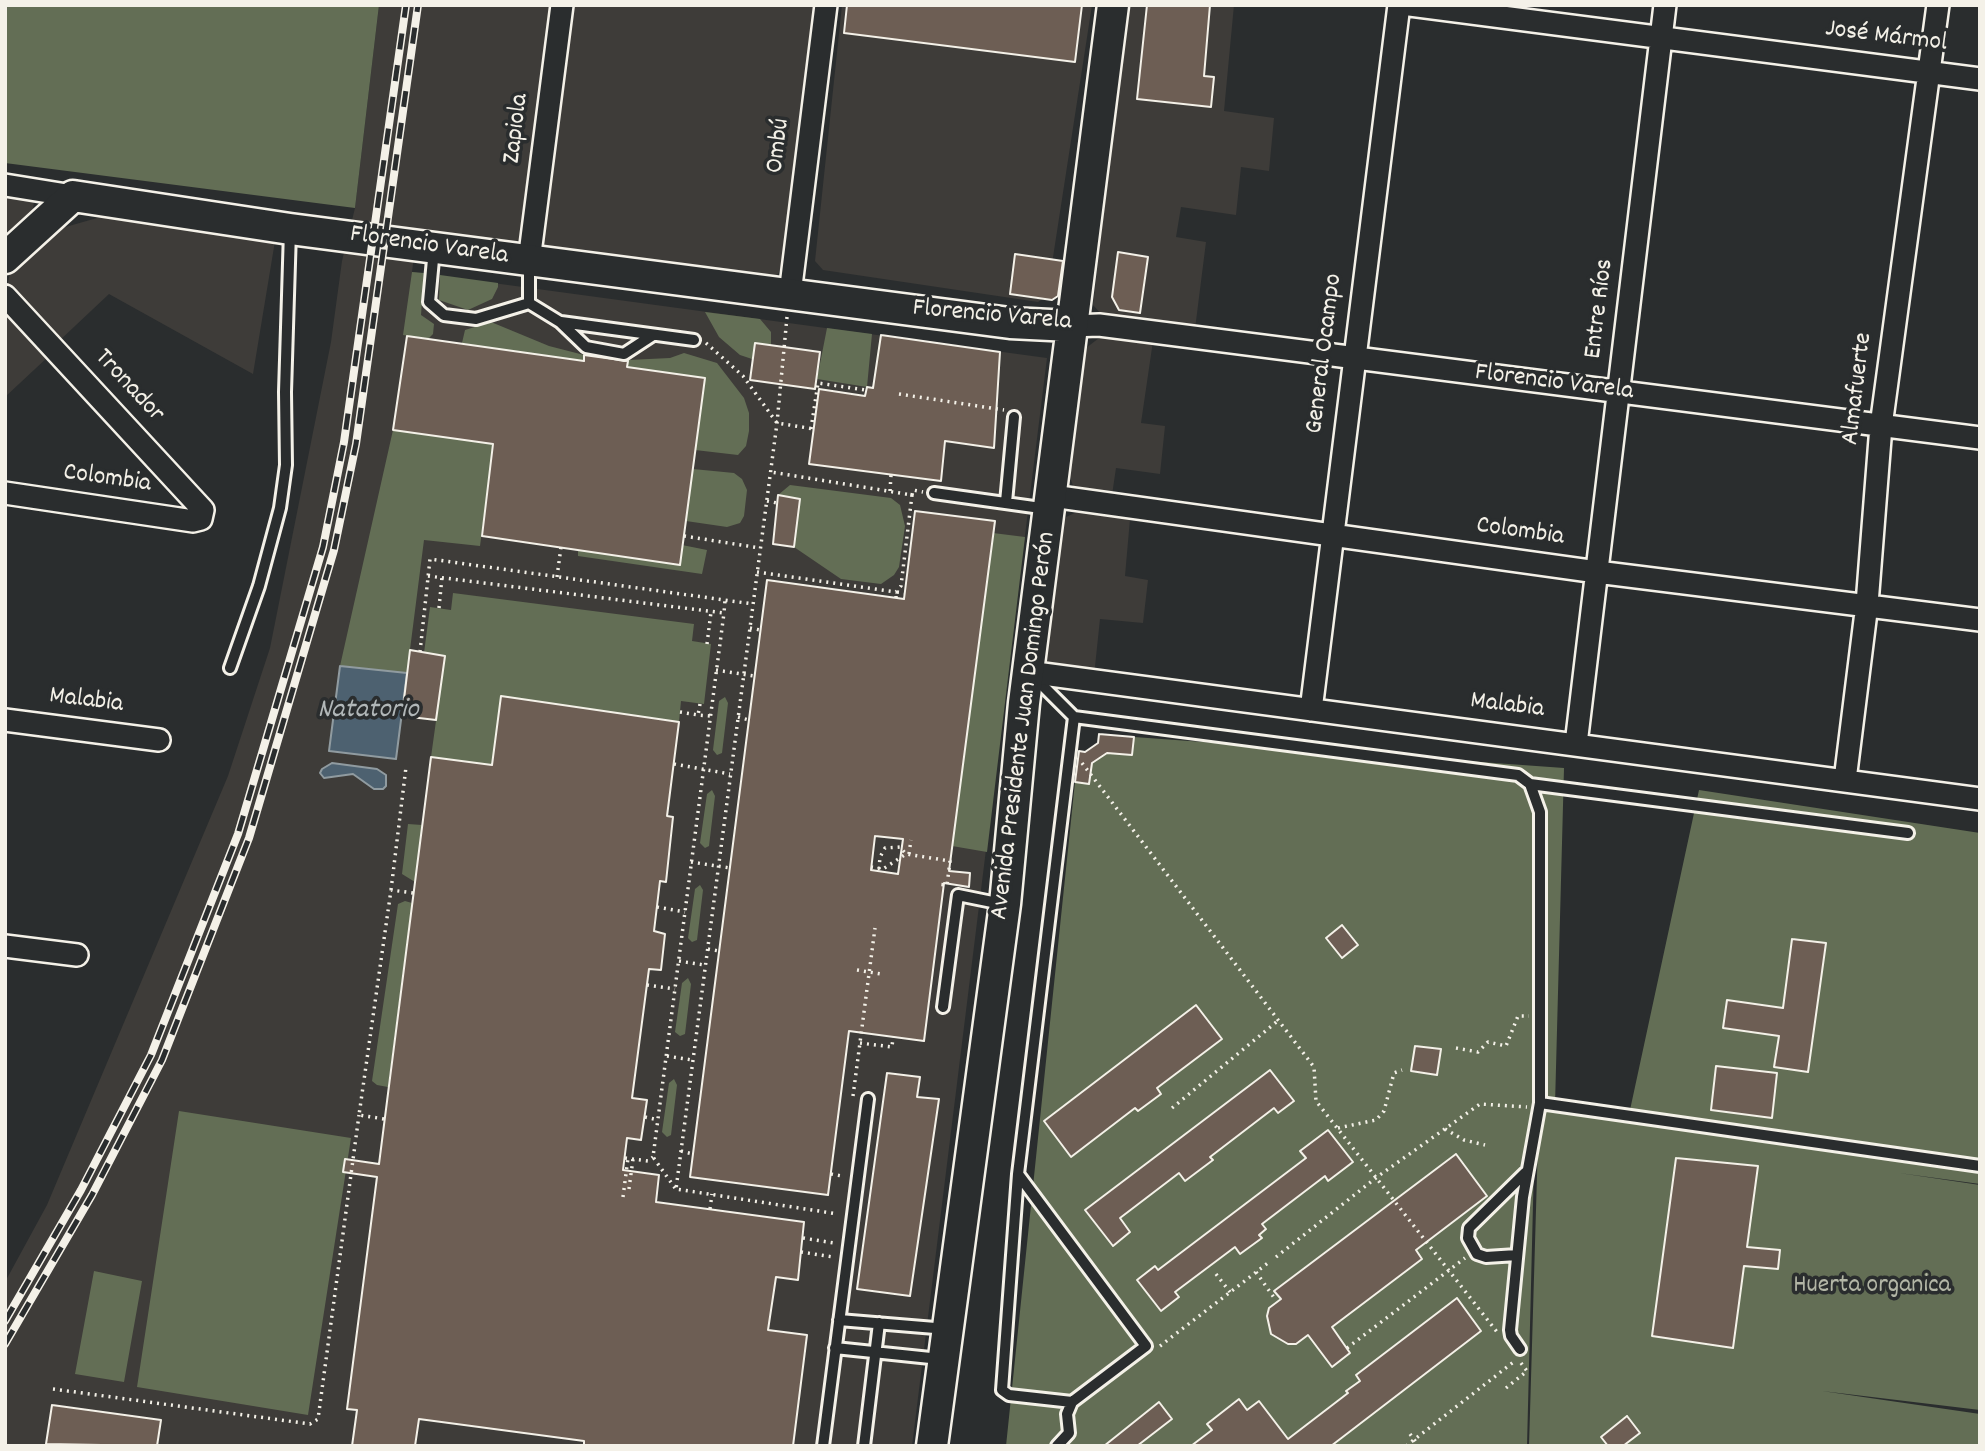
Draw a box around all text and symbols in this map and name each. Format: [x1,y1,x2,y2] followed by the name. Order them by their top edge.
[1823,15,1949,61] street label: José Mármol
[498,92,538,166] street label: Zapiola
[761,117,799,175] street label: Ombú
[348,220,510,274] street label: Florencio Varela
[1579,257,1623,361] street label: Entre Ríos
[1301,272,1351,436] street label: General Ocampo
[911,295,1073,339] street label: Florencio Varela
[1837,331,1881,447] street label: Almafuerte
[86,344,170,430] street label: Tronador
[1473,359,1635,409] street label: Florencio Varela
[61,458,153,502] street label: Colombia
[1474,511,1566,555] street label: Colombia
[986,530,1064,922] street label: Avenida Presidente Juan Domingo Perón
[47,682,125,722] street label: Malabia
[1468,687,1546,727] street label: Malabia
[317,695,419,729] water label: Natatorio
[1793,1271,1951,1303] park label: Huerta organica

